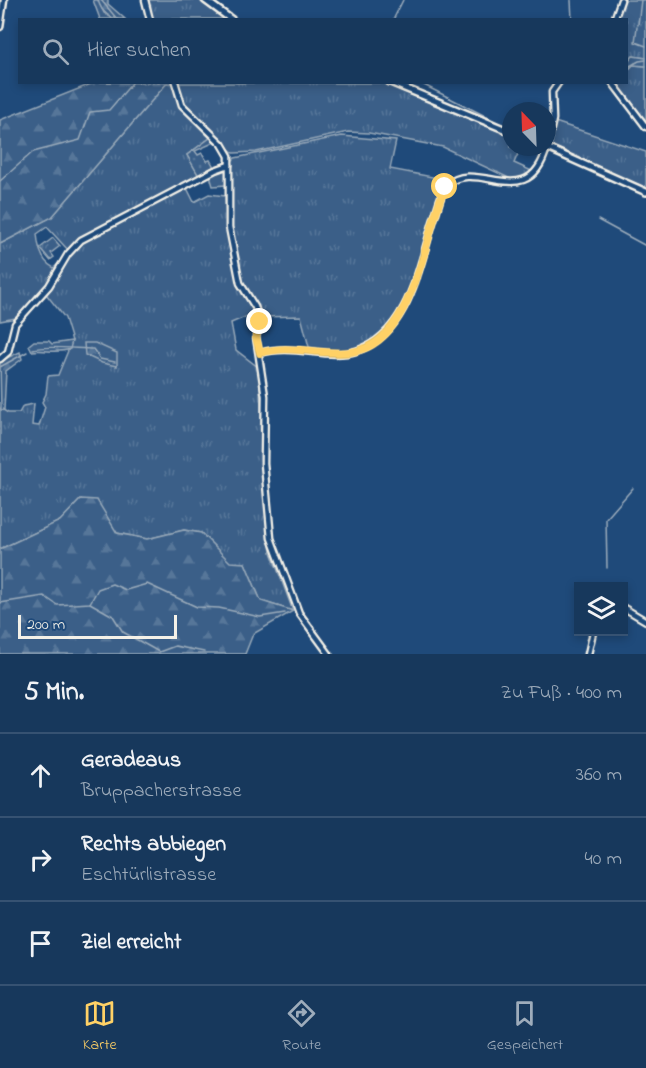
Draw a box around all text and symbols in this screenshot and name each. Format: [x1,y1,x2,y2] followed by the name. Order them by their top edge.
[18,18,628,84] search box
[39,35,72,68] icon: search
[87,35,191,67] text: Hier suchen
[502,102,556,156] north arrow
[431,173,457,199] route start
[246,308,272,334] route end
[574,582,628,636] map controls
[574,582,628,636] button: layers
[18,612,177,640] scale bar
[27,613,65,637] text: 200 m
[24,674,84,712] text: 5 Min.
[501,679,622,708] text: Zu Fuß · 400 m
[81,745,181,777] text: Geradeaus
[24,759,57,792] icon: ahead
[576,761,622,790] text: 360 m
[81,777,241,806] text: Bruppacherstrasse
[81,829,226,861] text: Rechts abbiegen
[24,843,57,876] icon: right
[585,845,622,874] text: 40 m
[81,861,216,890] text: Eschtürlistrasse
[24,927,57,960] icon: arrive
[81,927,181,959] text: Ziel erreicht
[83,997,117,1057] tab: Karte
[282,997,321,1057] tab: Route
[487,997,563,1057] tab: Gespeichert

